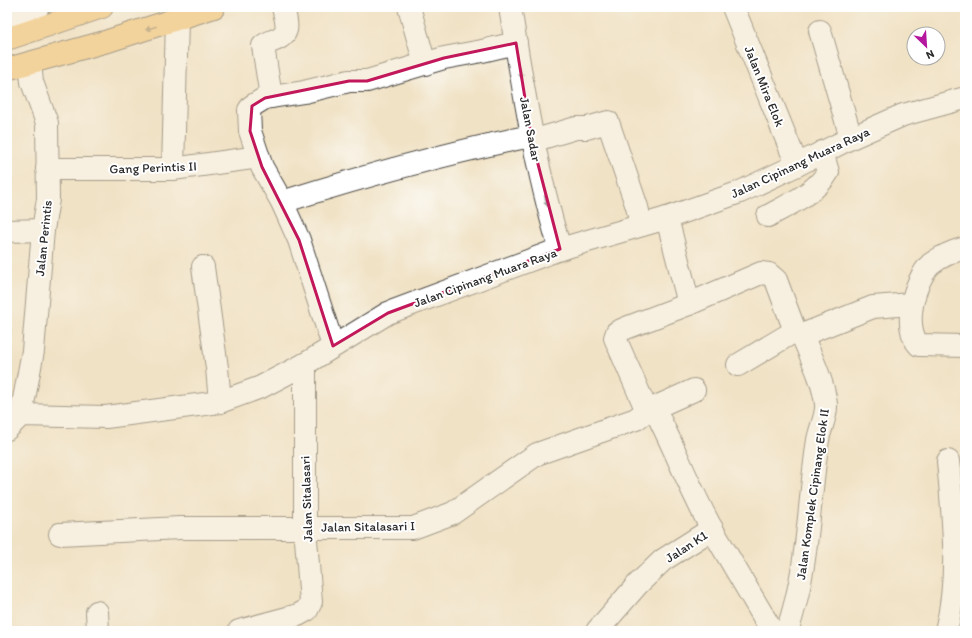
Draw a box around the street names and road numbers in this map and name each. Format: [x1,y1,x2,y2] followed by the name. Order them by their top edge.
[742,44,788,129] street label: Jalan Mira Elok
[517,95,544,164] street label: Jalan Sadar
[728,124,872,201] street label: Jalan Cipinang Muara Raya
[109,158,197,177] street label: Gang Perintis II
[32,199,55,277] street label: Jalan Perintis
[412,244,559,310] street label: Jalan Cipinang Muara Raya
[793,407,832,581] street label: Jalan Komplek Cipinang Elok II
[298,456,315,542] street label: Jalan Sitalasari
[321,518,415,535] street label: Jalan Sitalasari I
[662,527,710,565] street label: Jalan K1

